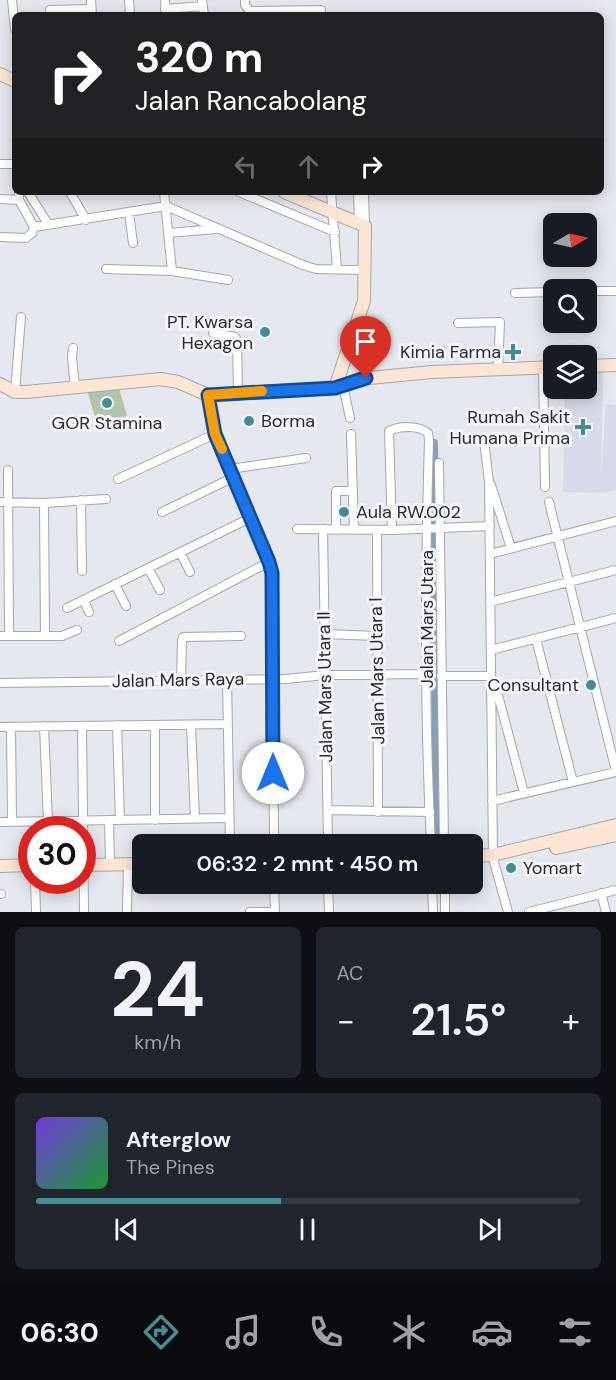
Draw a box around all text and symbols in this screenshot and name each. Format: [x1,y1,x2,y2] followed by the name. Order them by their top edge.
[135,30,263,85] text: 320 m
[36,36,114,114] icon: right
[135,83,367,118] text: Jalan Rancabolang
[229,150,262,183] icon: left
[292,150,325,183] icon: ahead
[355,150,388,183] icon: right
[543,213,597,267] north arrow
[543,213,597,399] map controls
[543,279,597,333] button: search
[167,310,253,355] place label: PT. Kwarsa Hexagon
[340,316,391,378] pin
[258,325,272,339] marker: PT. Kwarsa Hexagon
[349,325,382,358] icon: arrive
[400,340,501,364] place label: Kimia Farma
[506,345,520,359] marker: Kimia Farma
[543,345,597,399] button: layers
[100,396,114,410] marker: GOR Stamina
[449,405,570,450] place label: Rumah Sakit Humana Prima
[261,409,315,433] place label: Borma
[52,411,162,435] place label: GOR Stamina
[242,414,256,428] marker: Borma
[574,418,592,436] marker: Rumah Sakit Humana Prima
[356,500,461,524] place label: Aula RW.002
[337,505,351,519] marker: Aula RW.002
[415,550,439,688] street label: Jalan Mars Utara
[364,597,390,745] street label: Jalan Mars Utara I
[312,611,338,763] street label: Jalan Mars Utara II
[112,667,244,693] street label: Jalan Mars Raya
[487,673,579,697] place label: Consultant
[584,678,598,692] marker: Consultant
[241,741,305,805] position arrow
[18,816,96,894] speed limit sign: 30
[197,849,418,878] text: 06:32 · 2 mnt · 450 m
[523,856,582,880] place label: Yomart
[504,861,518,875] marker: Yomart
[110,939,205,1040] text: 24
[337,960,363,986] text: AC
[410,990,506,1049] text: 21.5°
[337,999,355,1042] text: −
[562,999,580,1042] text: +
[134,1029,181,1055] text: km/h
[126,1125,231,1154] text: Afterglow
[126,1154,215,1180] text: The Pines
[110,1213,143,1246] icon: previous
[291,1213,324,1246] icon: pause
[473,1213,506,1246] icon: next
[140,1311,182,1353] icon: directions
[222,1311,264,1353] icon: music
[305,1311,347,1353] icon: phone
[388,1311,430,1353] icon: climate
[471,1311,513,1353] icon: car
[554,1311,596,1353] icon: filters
[20,1315,99,1350] text: 06:30

